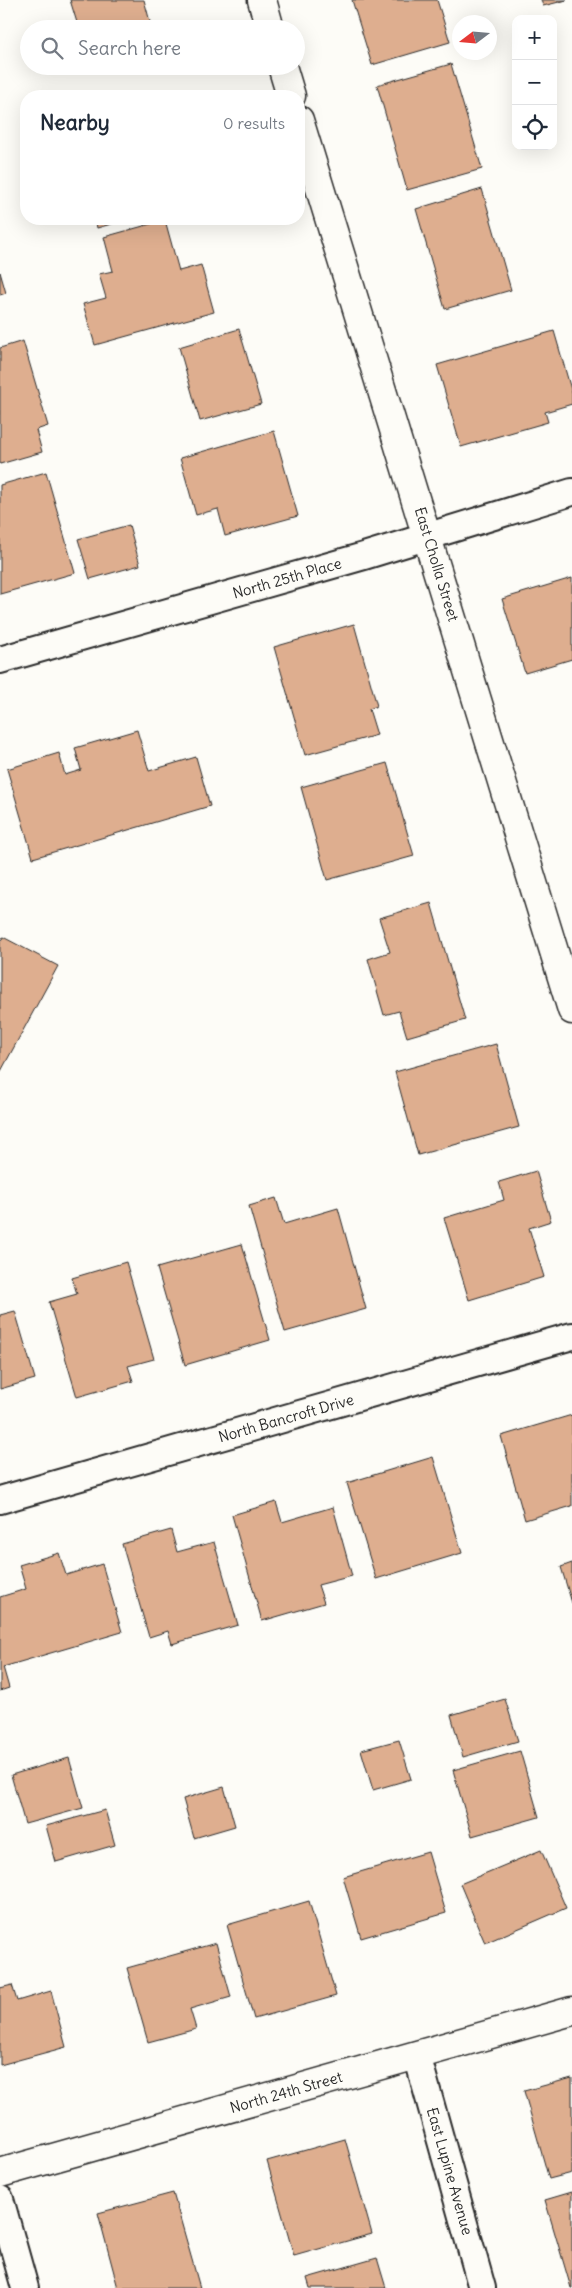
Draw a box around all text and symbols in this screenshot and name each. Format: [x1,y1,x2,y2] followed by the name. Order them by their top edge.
[452,15,497,60] north arrow
[512,15,557,150] map controls
[512,15,557,60] button: +
[20,20,305,75] search box
[38,34,66,62] icon: search
[78,36,181,60] text: Search here
[512,60,557,105] button: −
[512,105,557,150] button: locate
[40,109,110,136] text: Nearby
[223,113,285,133] text: 0 results
[411,505,463,623] street label: East Cholla Street
[230,553,344,603] street label: North 25th Place
[216,1390,356,1446] street label: North Bancroft Drive
[228,2067,344,2117] street label: North 24th Street
[423,2105,477,2237] street label: East Lupine Avenue

